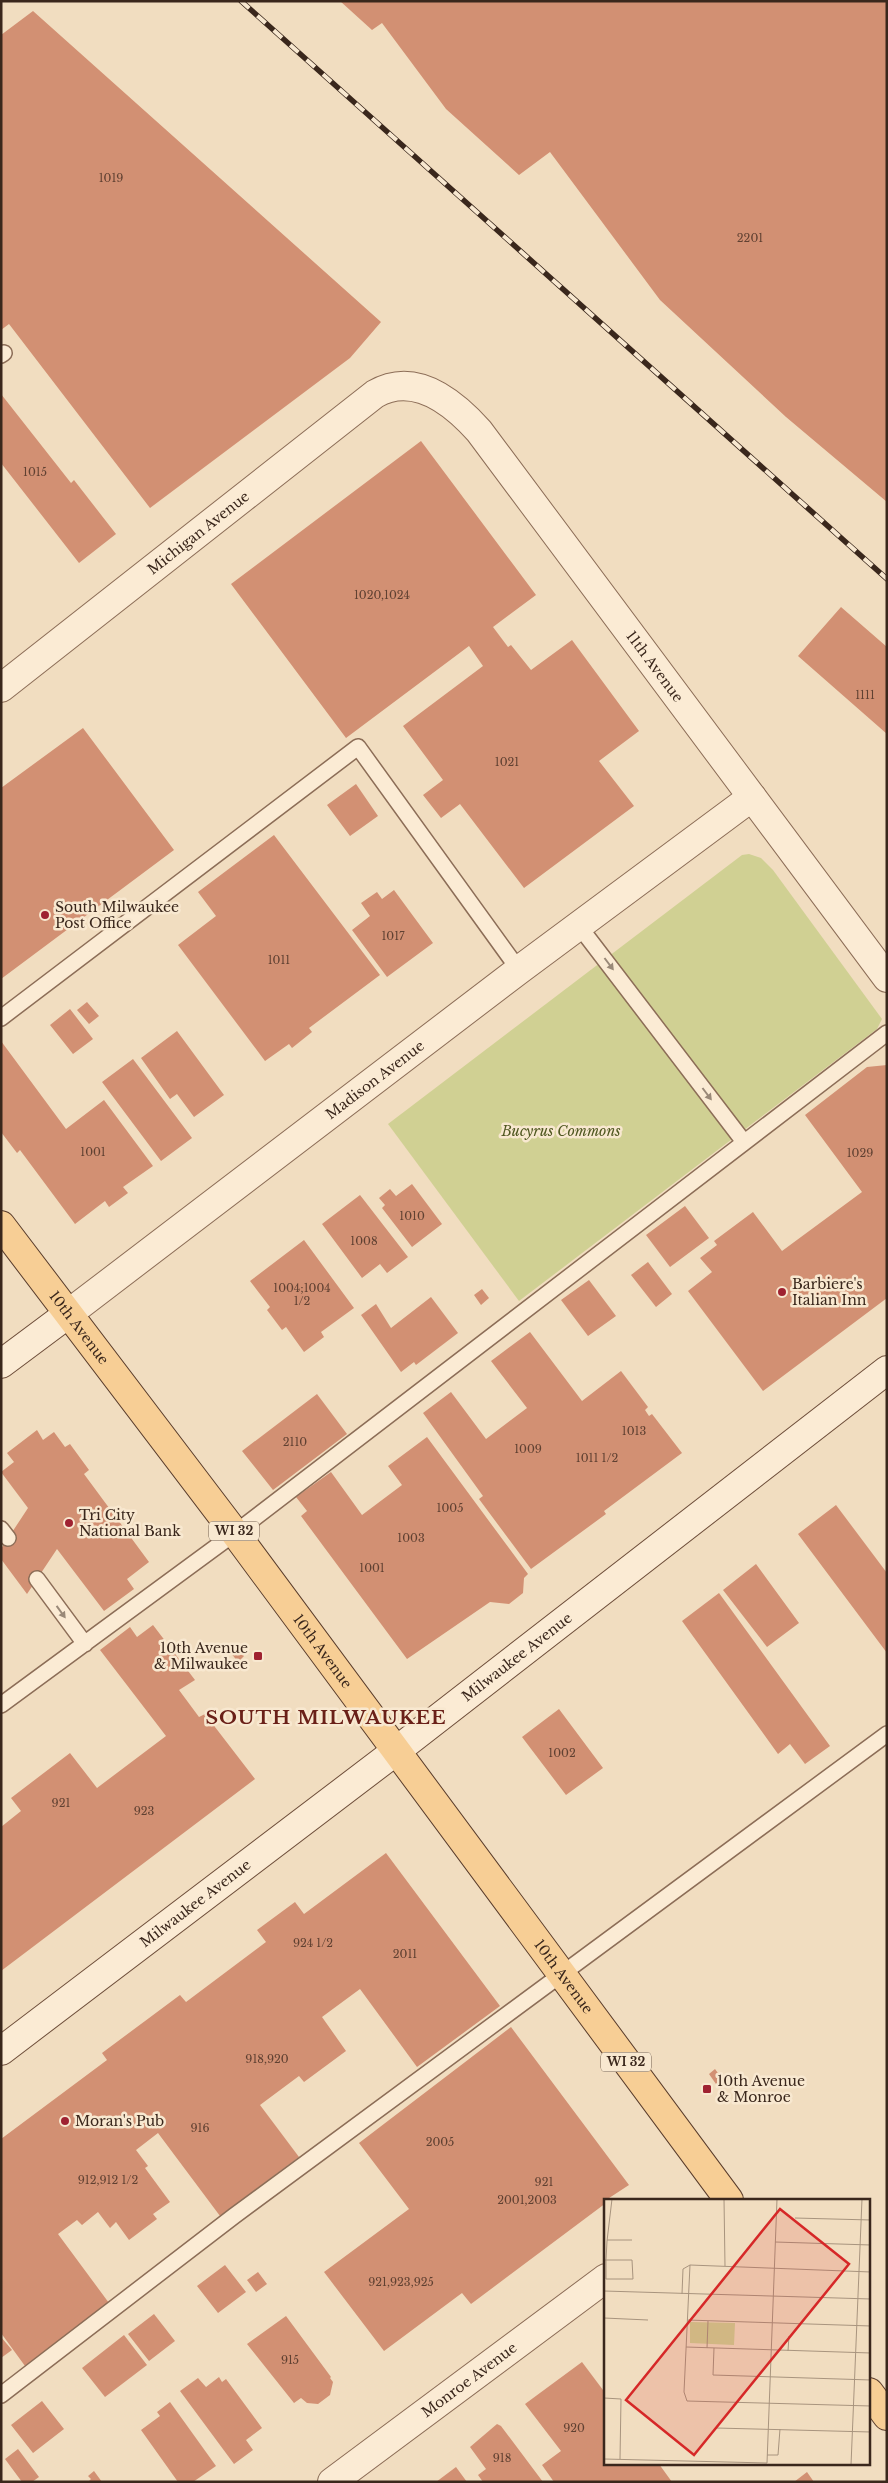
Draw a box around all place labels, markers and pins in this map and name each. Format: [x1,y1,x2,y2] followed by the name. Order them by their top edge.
[55,898,179,932] place label: South Milwaukee Post Office
[39,909,51,921] marker: South Milwaukee Post Office
[792,1275,867,1309] place label: Barbiere's Italian Inn
[776,1286,788,1298] marker: Barbiere's Italian Inn
[79,1506,181,1540] place label: Tri City National Bank
[63,1517,75,1529] marker: Tri City National Bank
[154,1639,248,1673] place label: 10th Avenue & Milwaukee
[252,1650,264,1662] marker: 10th Avenue & Milwaukee
[717,2072,805,2106] place label: 10th Avenue & Monroe
[701,2083,713,2095] marker: 10th Avenue & Monroe
[75,2112,164,2130] place label: Moran's Pub
[59,2115,71,2127] marker: Moran's Pub

